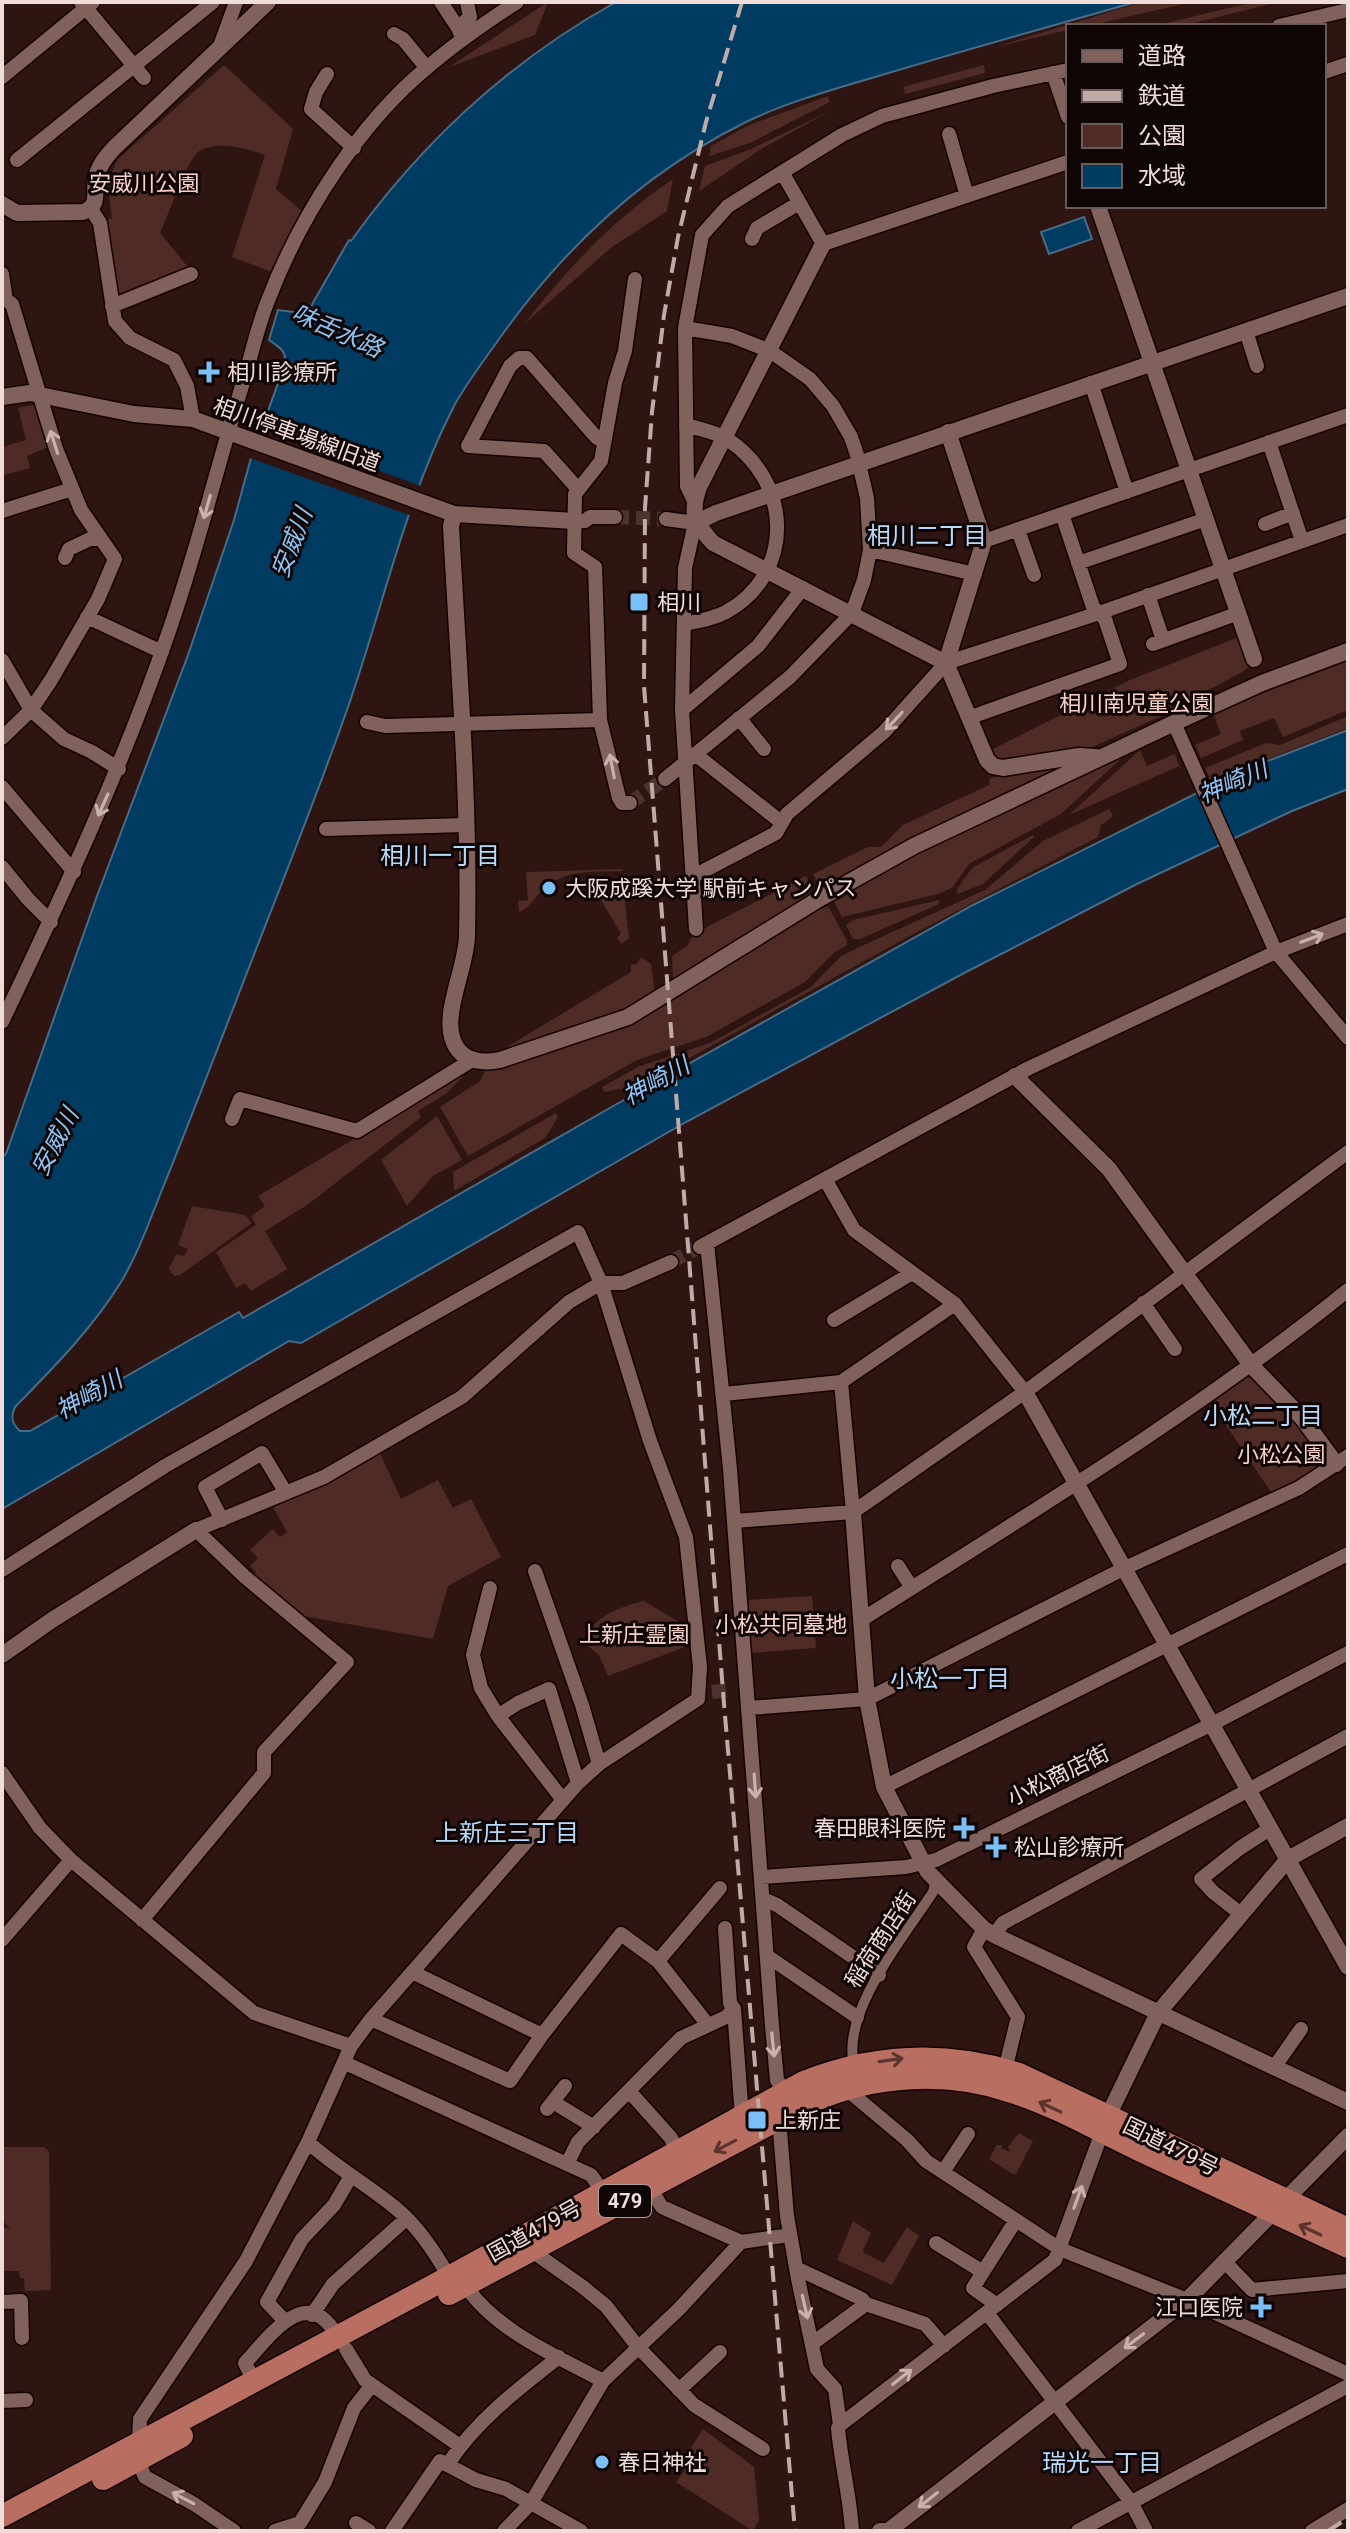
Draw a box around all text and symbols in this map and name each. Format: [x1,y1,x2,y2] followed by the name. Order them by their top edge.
[1066,24,1326,208] legend
[1138,42,1186,70] text: 道路
[1138,82,1186,110] text: 鉄道
[1138,122,1186,150] text: 公園
[1138,162,1186,190] text: 水域
[89,171,199,196] park label: 安威川公園
[287,299,388,364] water label: 味舌水路
[227,360,337,385] place label: 相川診療所
[198,361,220,383] marker: 相川診療所
[210,393,384,476] street label: 相川停車場線旧道
[46,430,61,455] one-way arrow
[199,494,213,519] one-way arrow
[266,502,319,582] water label: 安威川
[867,522,987,550] district label: 相川二丁目
[657,590,701,615] place label: 相川
[628,591,650,613] marker: 相川
[1059,691,1213,716] park label: 相川南児童公園
[886,711,904,731] one-way arrow
[604,754,619,779] one-way arrow
[1194,754,1274,809] water label: 神崎川
[95,793,110,817] one-way arrow
[380,842,500,870] district label: 相川一丁目
[565,876,856,901] place label: 大阪成蹊大学 駅前キャンパス
[540,879,558,897] marker: 大阪成蹊大学 駅前キャンパス
[1299,930,1324,944] one-way arrow
[618,1050,697,1111] water label: 神崎川
[26,1101,86,1180] water label: 安威川
[51,1364,130,1425] water label: 神崎川
[1203,1402,1323,1430] district label: 小松二丁目
[1237,1442,1325,1467] park label: 小松公園
[715,1612,847,1637] park label: 小松共同墓地
[579,1622,689,1647] park label: 上新庄霊園
[890,1665,1010,1693] district label: 小松一丁目
[1003,1740,1113,1811] street label: 小松商店街
[748,1772,763,1799] one-way arrow
[814,1816,946,1841] place label: 春田眼科医院
[953,1817,975,1839] marker: 春田眼科医院
[435,1819,579,1847] district label: 上新庄三丁目
[1014,1835,1124,1860] place label: 松山診療所
[985,1836,1007,1858] marker: 松山診療所
[840,1886,921,1992] street label: 稲荷商店街
[766,2031,781,2058] one-way arrow
[878,2052,903,2067] one-way arrow
[1038,2099,1062,2114] one-way arrow
[775,2108,841,2133] place label: 上新庄
[746,2109,768,2131] marker: 上新庄
[1119,2113,1223,2180] street label: 国道479号
[713,2139,737,2155] one-way arrow
[599,2185,651,2217] road number: 479
[1072,2185,1086,2210] one-way arrow
[483,2195,585,2266] street label: 国道479号
[1298,2222,1322,2237] one-way arrow
[798,2294,813,2319] one-way arrow
[1155,2295,1243,2320] place label: 江口医院
[1250,2296,1272,2318] marker: 江口医院
[1124,2333,1145,2350] one-way arrow
[891,2369,912,2386] one-way arrow
[1042,2449,1162,2477] district label: 瑞光一丁目
[618,2450,706,2475] place label: 春日神社
[593,2453,611,2471] marker: 春日神社
[172,2490,195,2506] one-way arrow
[918,2491,939,2508] one-way arrow

